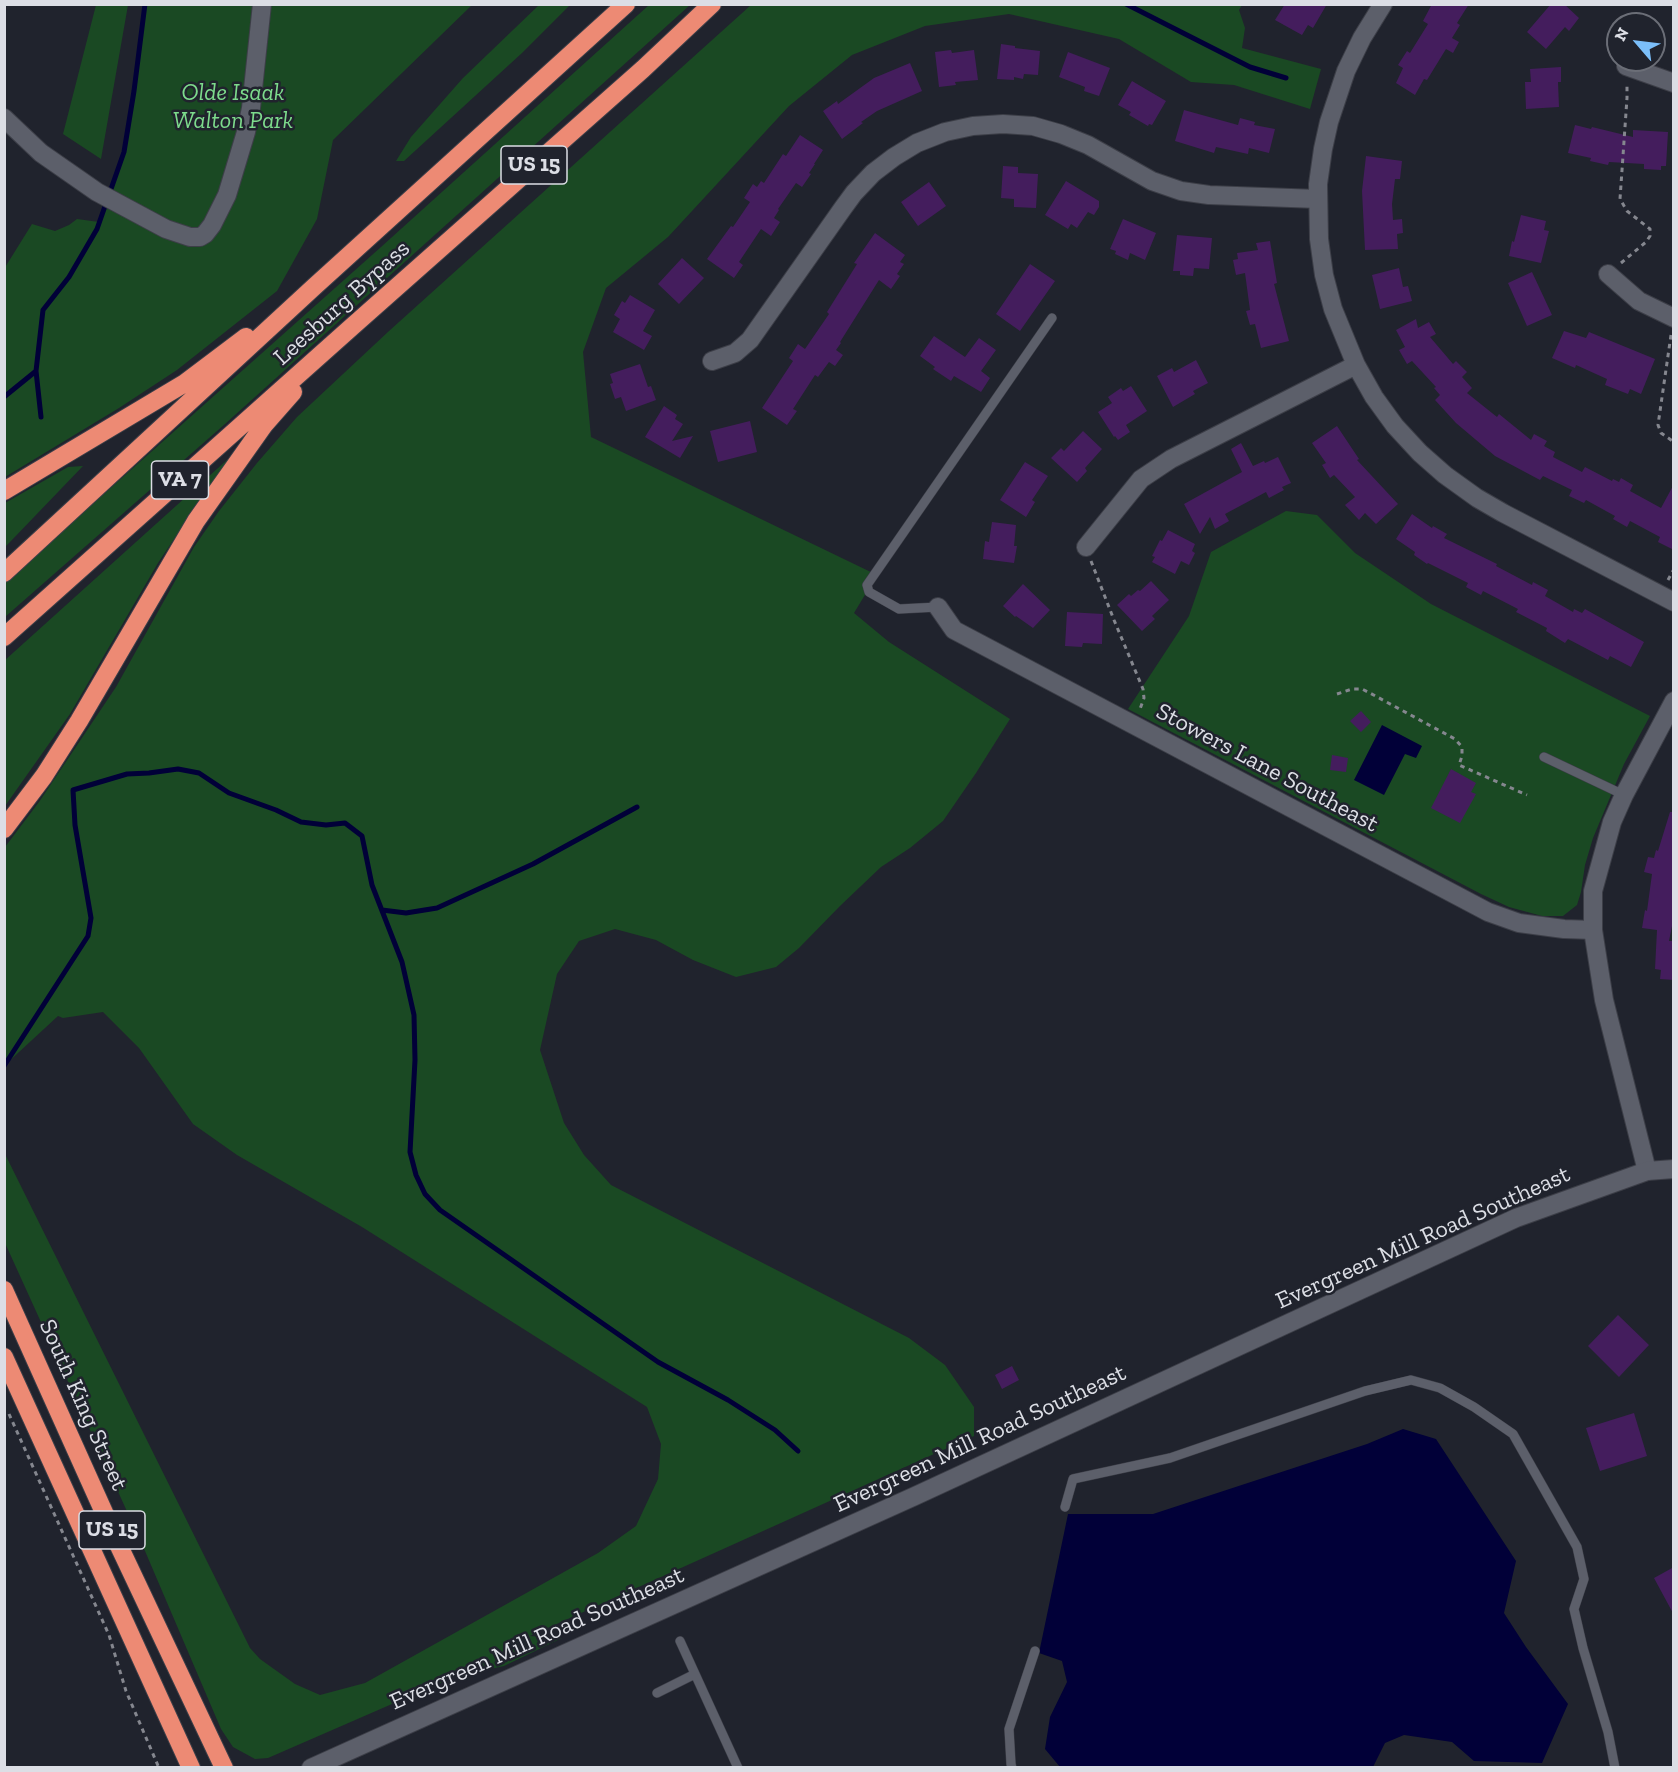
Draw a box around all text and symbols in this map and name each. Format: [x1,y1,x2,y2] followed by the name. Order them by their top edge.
[1606,12,1666,72] north arrow
[1610,24,1633,44] text: N
[173,79,293,135] park label: Olde Isaak Walton Park
[501,146,567,184] road number: US 15
[268,234,416,372] street label: Leesburg Bypass
[152,461,208,499] road number: VA 7
[1151,697,1383,839] street label: Stowers Lane Southeast
[1272,1160,1574,1316] street label: Evergreen Mill Road Southeast
[32,1315,134,1495] street label: South King Street
[830,1359,1130,1519] street label: Evergreen Mill Road Southeast
[79,1511,145,1549] road number: US 15
[386,1561,688,1717] street label: Evergreen Mill Road Southeast

